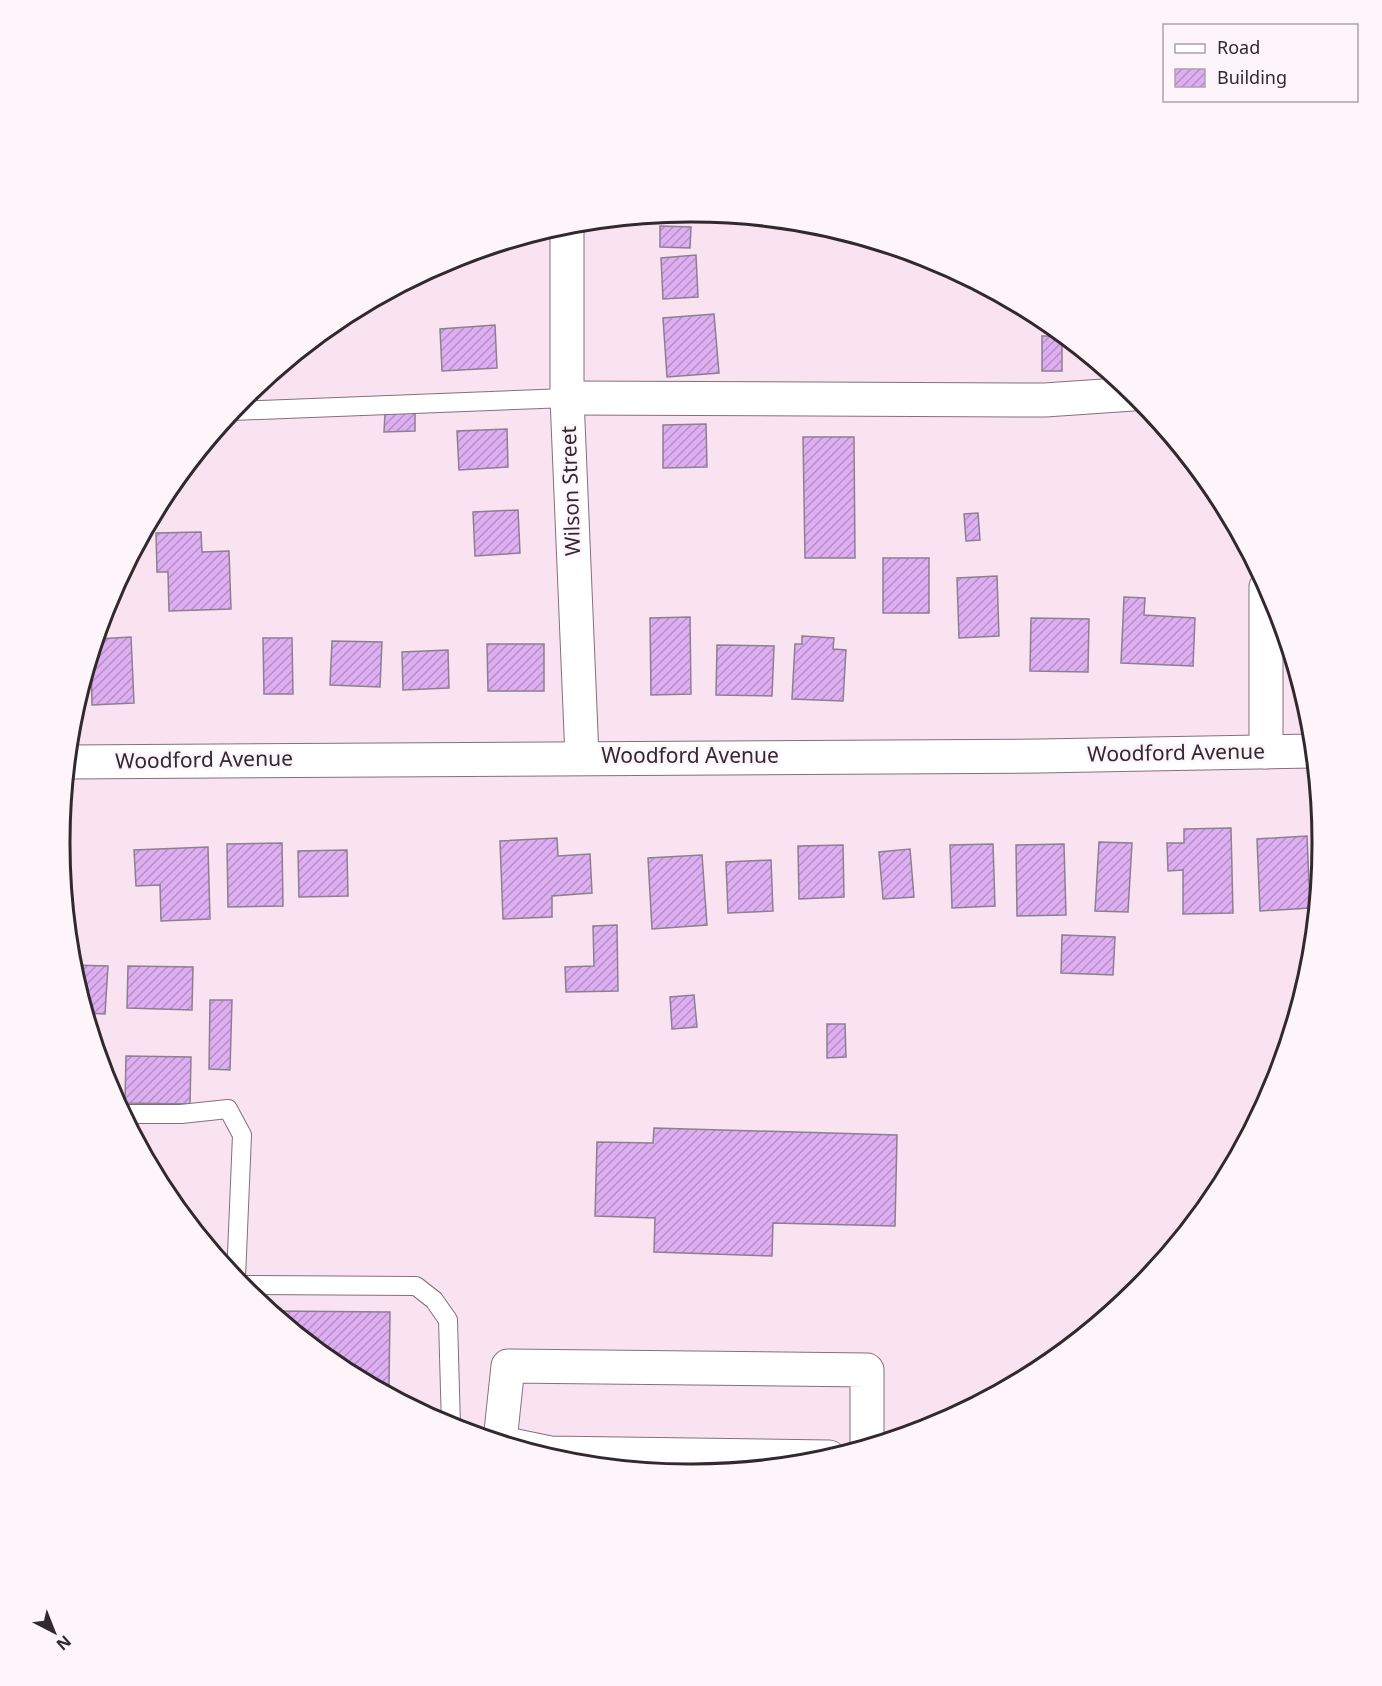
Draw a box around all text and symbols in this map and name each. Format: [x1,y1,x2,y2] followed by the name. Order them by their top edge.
[1163,24,1358,102] legend
[1217,35,1260,59] text: Road
[1217,65,1287,89] text: Building
[554,425,586,557] street label: Wilson Street
[1087,736,1265,768] street label: Woodford Avenue
[601,741,779,769] street label: Woodford Avenue
[115,743,293,775] street label: Woodford Avenue
[24,1602,84,1662] north arrow
[52,1631,76,1656] text: N

